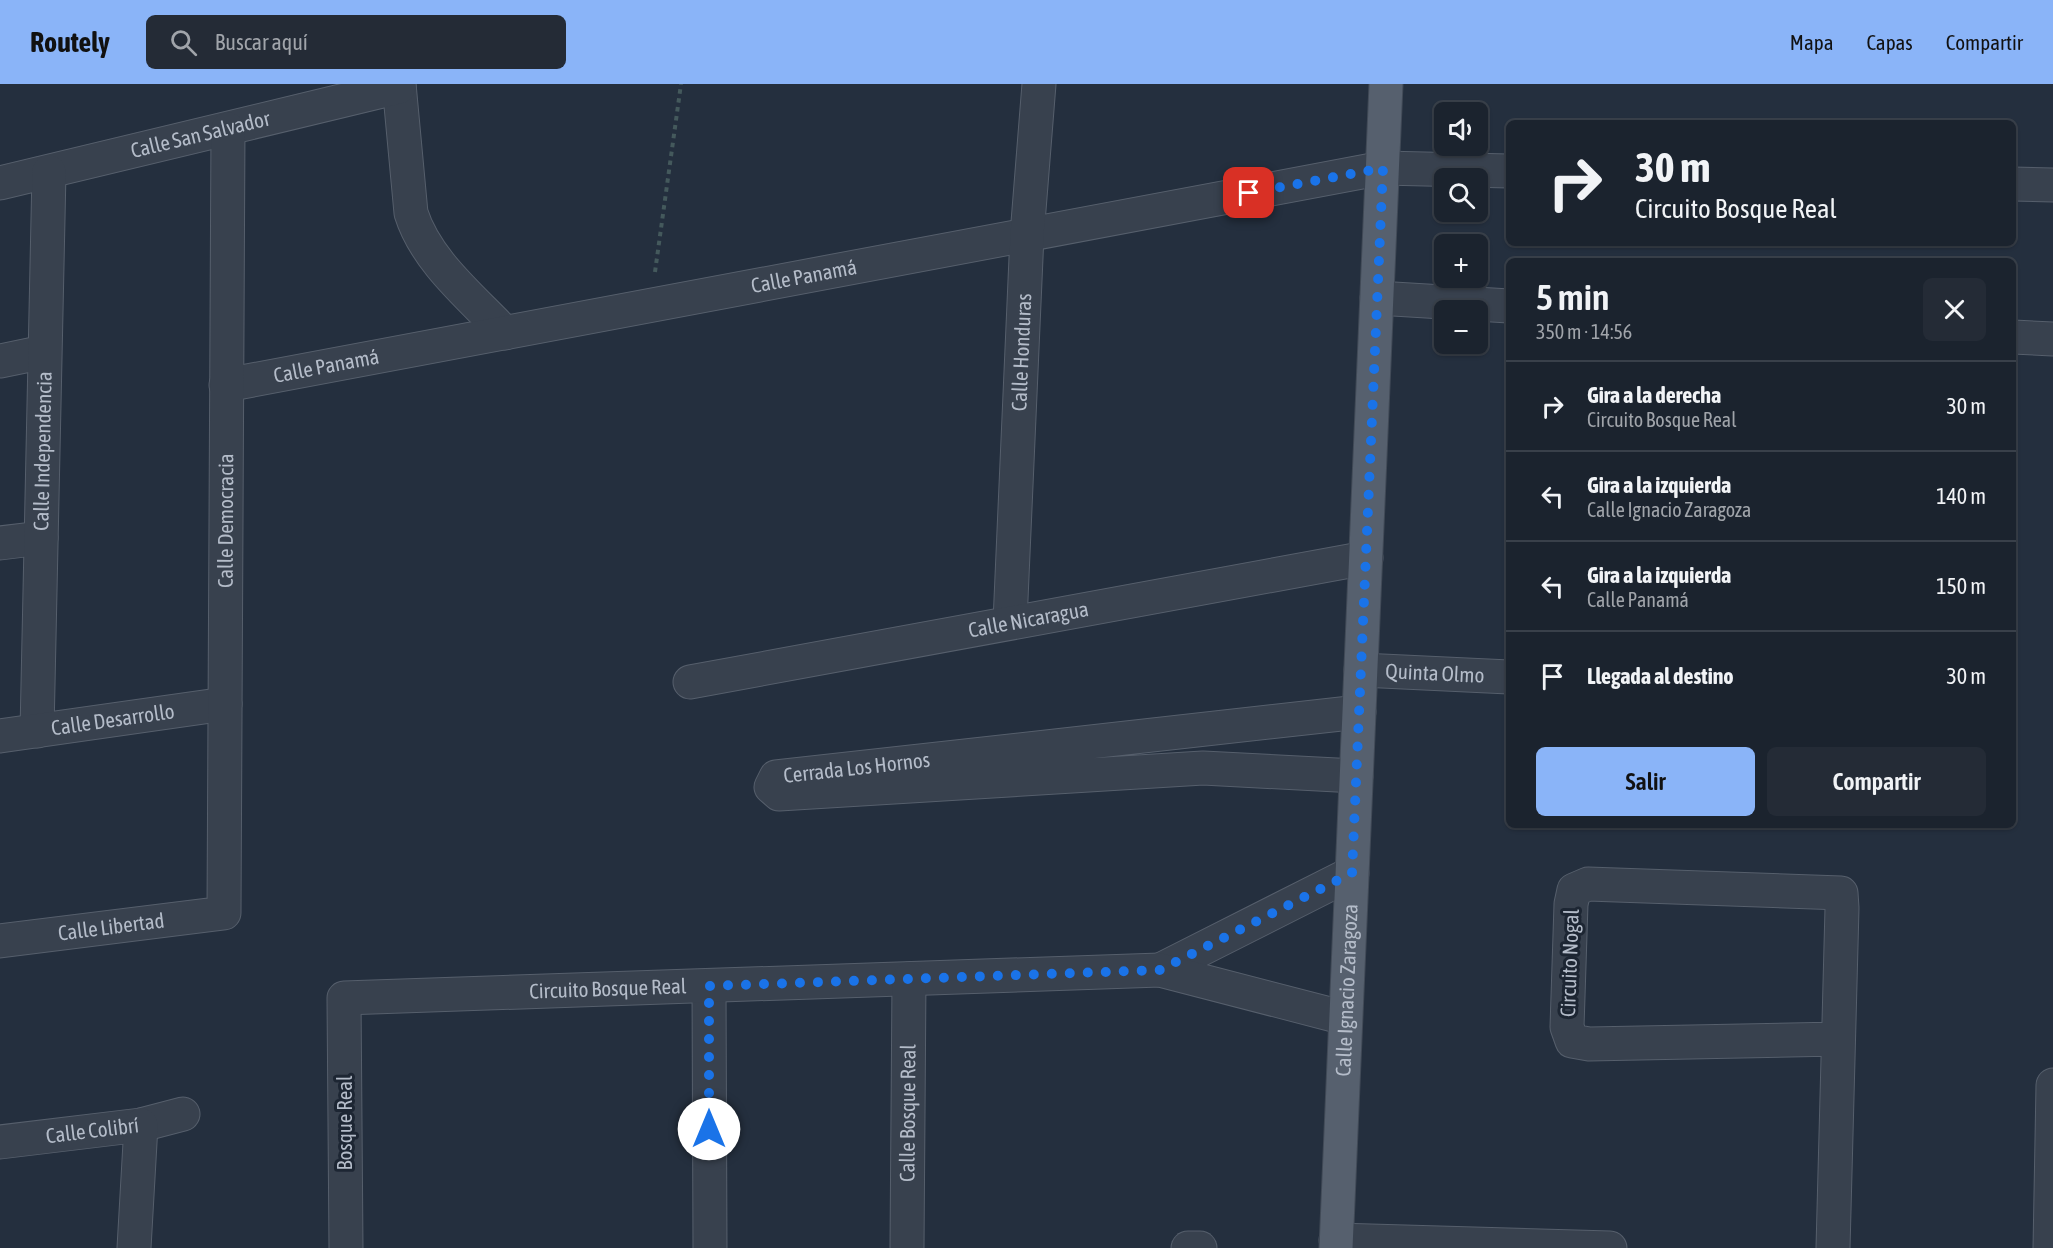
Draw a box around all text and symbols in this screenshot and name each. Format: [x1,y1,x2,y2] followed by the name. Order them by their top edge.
[146,15,566,69] search box
[30,26,110,58] text: Routely
[167,26,200,59] icon: search
[215,29,308,55] text: Buscar aquí
[1790,30,1833,54] text: Mapa
[1866,30,1913,54] text: Capas
[1946,30,2023,54] text: Compartir
[1434,102,1488,354] map controls
[1434,102,1488,156] button: sound
[128,105,273,162] street label: Calle San Salvador
[1635,143,1710,191] text: 30 m
[1536,144,1614,222] icon: right
[1223,167,1274,218] pin
[1434,168,1488,222] button: search
[1232,176,1265,209] icon: arrive
[1635,193,1837,224] text: Circuito Bosque Real
[1434,234,1488,288] button: +
[749,254,859,297] street label: Calle Panamá
[1536,276,1610,318] text: 5 min
[1923,278,1986,341] button: close
[1006,293,1035,412] street label: Calle Honduras
[1434,300,1488,354] button: −
[1536,320,1632,343] text: 350 m · 14:56
[271,344,381,387] street label: Calle Panamá
[28,371,56,531] street label: Calle Independencia
[1587,382,1721,408] text: Gira a la derecha
[1536,390,1569,423] icon: right
[1946,393,1986,419] text: 30 m
[1587,408,1736,431] text: Circuito Bosque Real
[213,453,237,588] street label: Calle Democracia
[1587,472,1731,498] text: Gira a la izquierda
[1536,480,1569,513] icon: left
[1936,483,1986,509] text: 140 m
[1587,498,1751,521] text: Calle Ignacio Zaragoza
[1587,562,1731,588] text: Gira a la izquierda
[1536,570,1569,603] icon: left
[1936,573,1986,599] text: 150 m
[1587,588,1689,611] text: Calle Panamá
[966,596,1090,642] street label: Calle Nicaragua
[1385,658,1485,687] street label: Quinta Olmo
[1536,660,1569,693] icon: arrive
[1587,663,1734,689] text: Llegada al destino
[1946,663,1986,689] text: 30 m
[50,698,176,740] street label: Calle Desarrollo
[782,747,931,787] street label: Cerrada Los Hornos
[1536,747,1755,816] button: Salir
[1767,747,1986,816] button: Compartir
[1330,903,1362,1077] street label: Calle Ignacio Zaragoza
[56,908,166,945] street label: Calle Libertad
[1555,908,1583,1017] street label: Circuito Nogal
[529,973,687,1003] street label: Circuito Bosque Real
[894,1044,920,1182] street label: Calle Bosque Real
[332,1075,356,1171] street label: Bosque Real
[677,1097,741,1161] position arrow
[44,1112,140,1147] street label: Calle Colibrí

